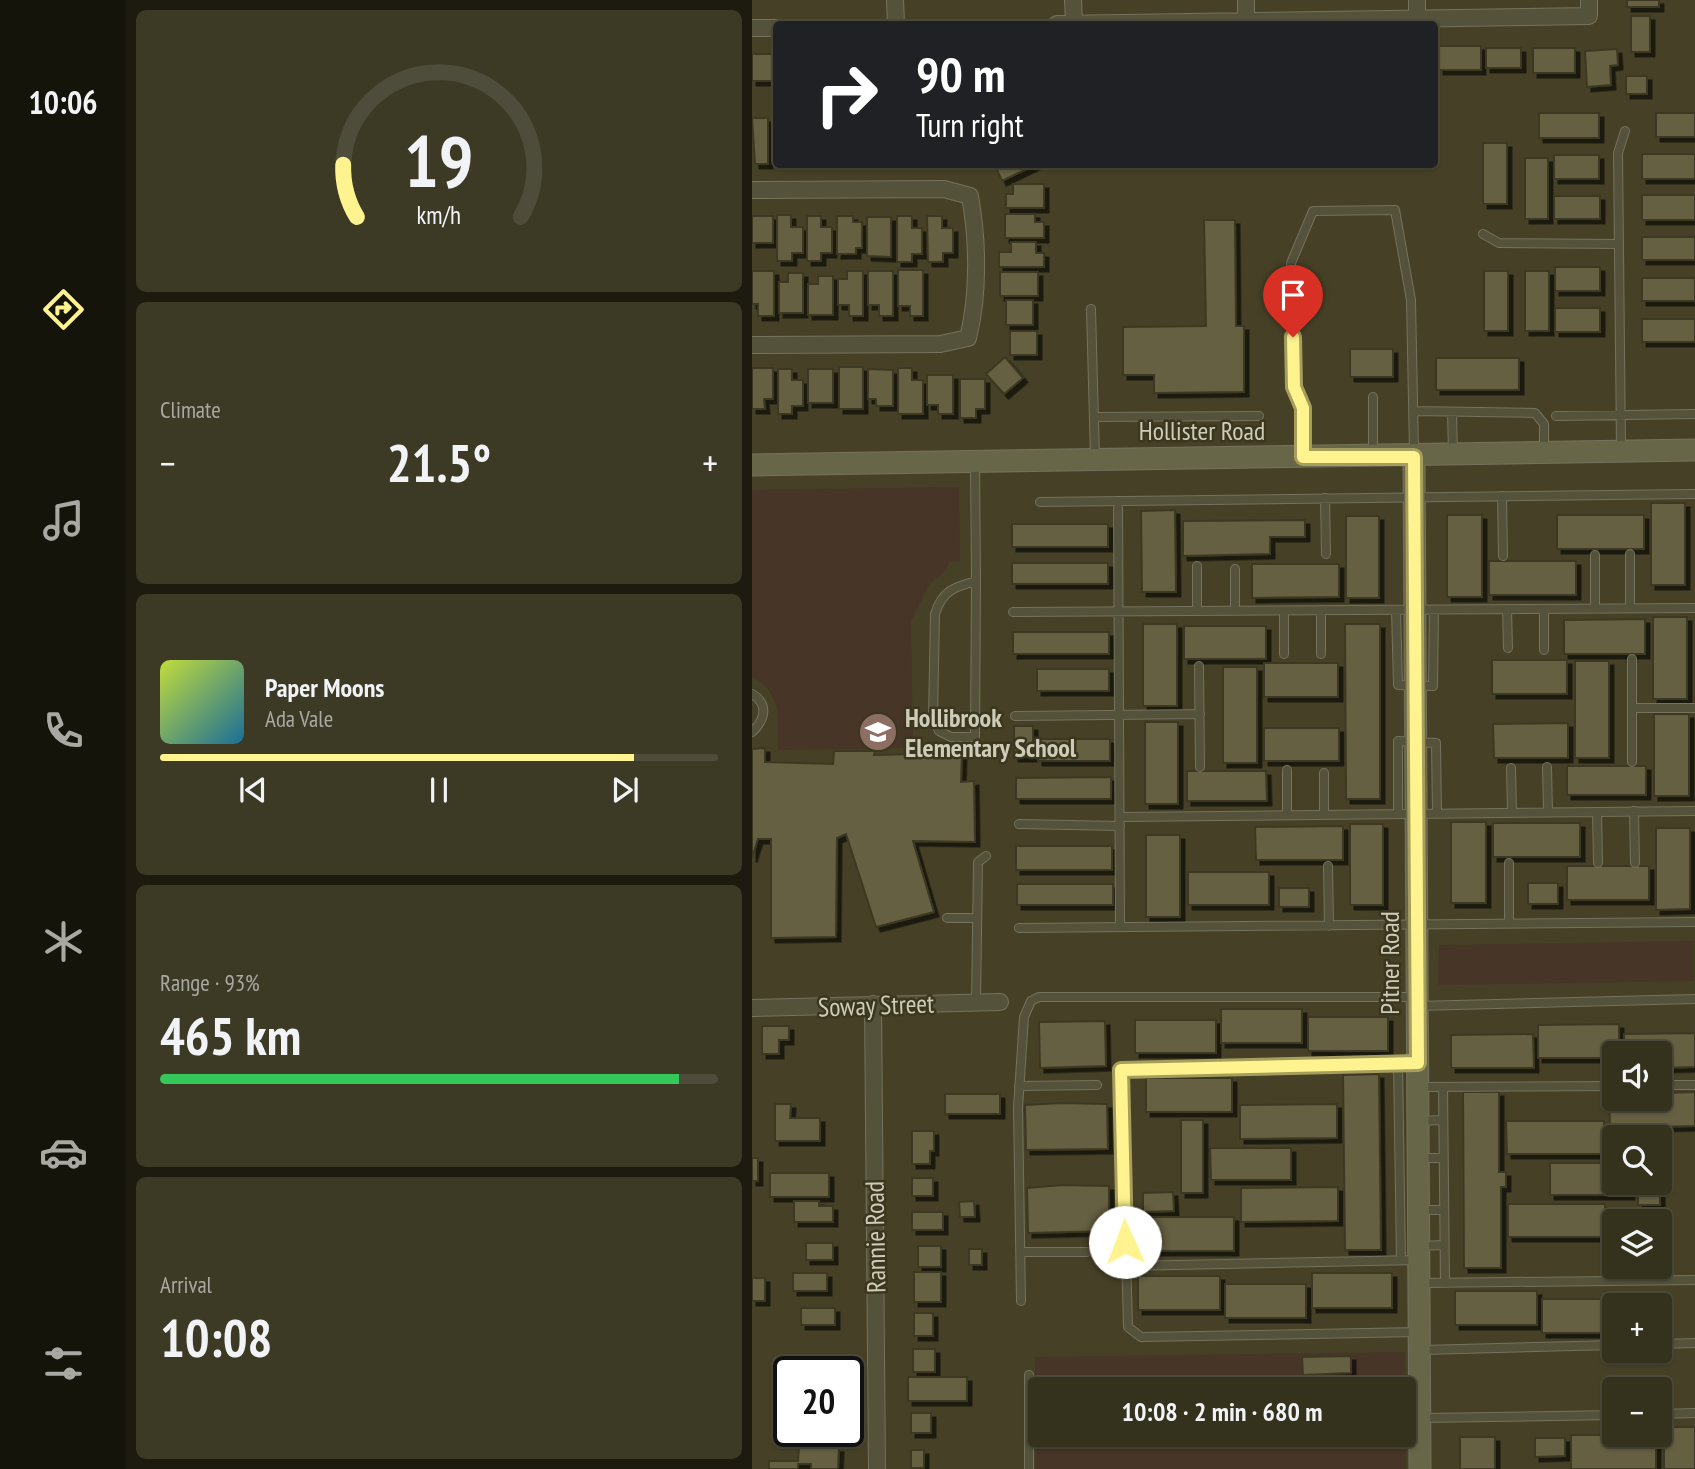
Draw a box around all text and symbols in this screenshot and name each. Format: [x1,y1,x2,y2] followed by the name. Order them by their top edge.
[916,42,1005,106] text: 90 m
[801,49,892,140] icon: right
[28,81,98,123] text: 10:06
[916,104,1024,146] text: Turn right
[404,113,474,207] text: 19
[417,199,461,231] text: km/h
[1263,265,1323,337] pin
[1274,276,1312,314] icon: arrive
[39,285,88,334] icon: directions
[160,395,221,424] text: Climate
[1139,414,1265,447] street label: Hollister Road
[387,429,491,496] text: 21.5°
[160,438,176,487] text: −
[702,438,718,487] text: +
[39,496,88,545] icon: music
[265,671,384,704] text: Paper Moons
[905,701,1077,764] place label: Hollibrook Elementary School
[265,704,333,733] text: Ada Vale
[39,706,88,755] icon: phone
[857,711,899,753] school or university icon: Hollibrook Elementary School
[234,771,272,809] icon: previous
[420,771,458,809] icon: pause
[606,771,644,809] icon: next
[1373,911,1406,1015] street label: Pitner Road
[39,917,88,966] icon: climate
[160,968,260,997] text: Range · 93%
[817,986,935,1024] street label: Soway Street
[160,1002,301,1069] text: 465 km
[1602,1041,1672,1447] map controls
[1602,1041,1672,1111] button: sound
[1602,1125,1672,1195] button: search
[39,1128,88,1177] icon: car
[858,1181,892,1293] street label: Rannie Road
[1088,1205,1162,1279] position arrow
[1602,1209,1672,1279] button: layers
[160,1270,212,1299] text: Arrival
[1602,1293,1672,1363] button: +
[160,1304,272,1371] text: 10:08
[39,1339,88,1388] icon: filters
[773,1356,864,1447] speed limit sign: 20
[1602,1377,1672,1447] button: −
[1122,1395,1322,1428] text: 10:08 · 2 min · 680 m

